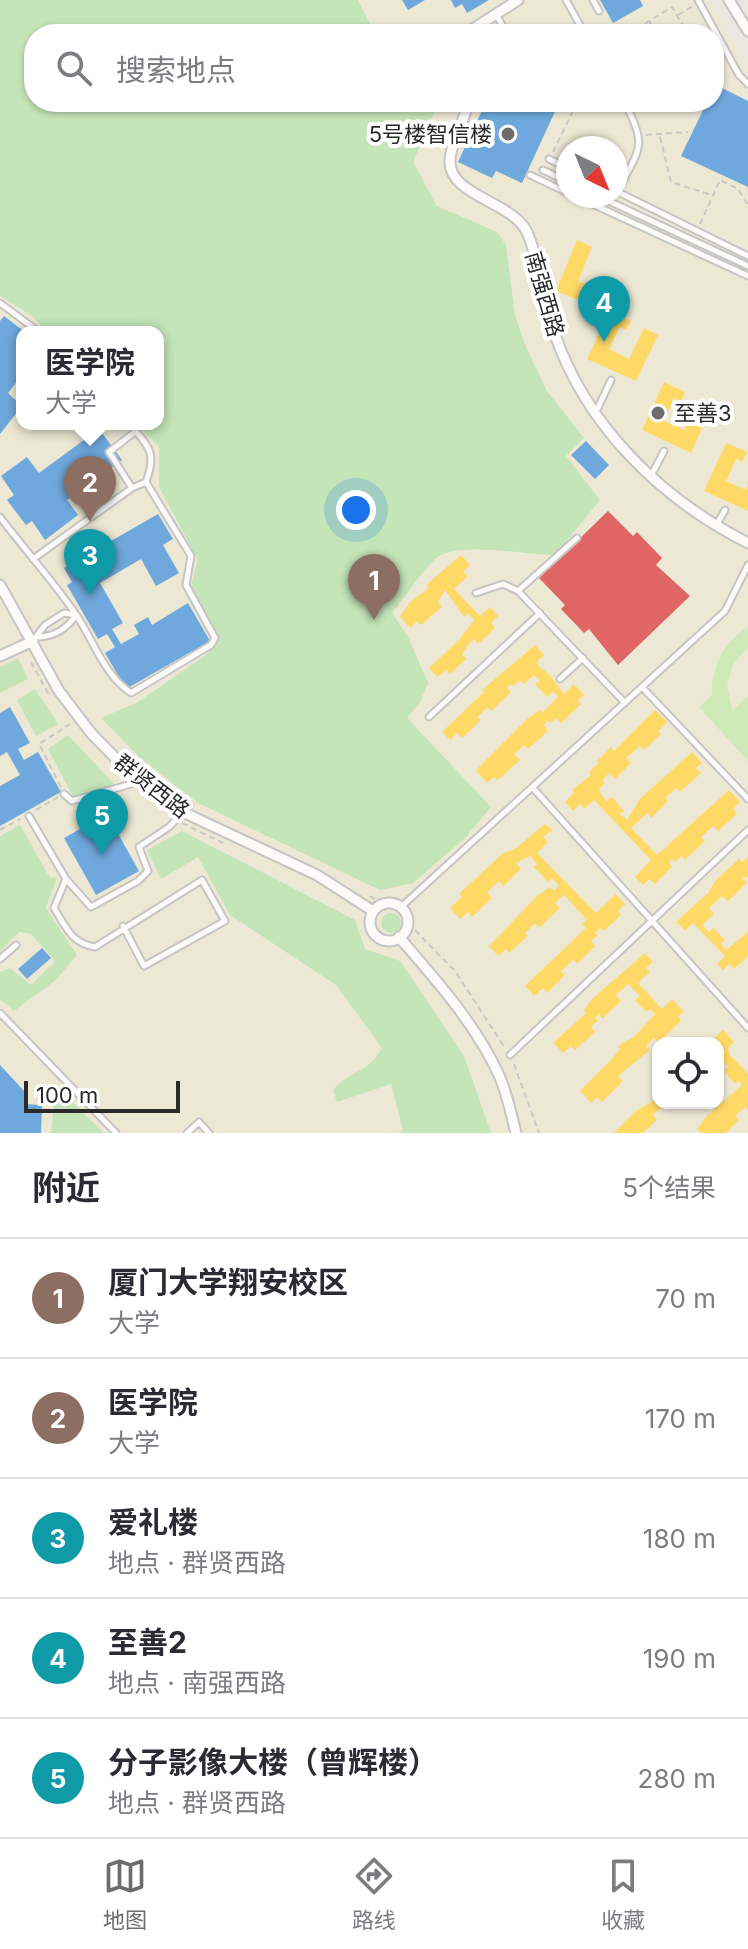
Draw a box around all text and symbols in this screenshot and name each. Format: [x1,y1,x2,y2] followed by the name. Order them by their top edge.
[24,24,724,112] search box
[52,46,96,90] icon: search
[116,52,236,88] text: 搜索地点
[369,121,492,147] place label: 5号楼智信楼
[499,125,517,143] marker: 5号楼智信楼
[556,136,628,208] north arrow
[520,248,570,340] street label: 南强西路
[578,276,630,342] pin: 4
[16,326,164,430] popup
[45,344,135,380] text: 医学院
[45,387,97,418] text: 大学
[674,400,732,426] place label: 至善3
[649,404,667,422] marker: 至善3
[64,456,116,522] pin: 2
[336,490,376,530] your location
[64,529,116,595] pin: 3
[348,554,400,620] pin: 1
[109,749,195,823] street label: 群贤西路
[76,789,128,855] pin: 5
[652,1037,724,1109] map controls
[652,1037,724,1109] button: locate
[24,1077,180,1113] scale bar
[36,1082,98,1108] text: 100 m
[32,1167,100,1208] text: 附近
[622,1172,716,1203] text: 5个结果
[108,1264,348,1300] text: 厦门大学翔安校区
[52,1283,64,1314] text: 1
[655,1283,716,1314] text: 70 m
[108,1307,160,1338] text: 大学
[108,1384,198,1420] text: 医学院
[50,1403,66,1434] text: 2
[645,1403,716,1434] text: 170 m
[108,1427,160,1458] text: 大学
[108,1504,198,1540] text: 爱礼楼
[50,1523,66,1554] text: 3
[643,1523,716,1554] text: 180 m
[108,1547,286,1578] text: 地点 · 群贤西路
[108,1624,187,1660] text: 至善2
[49,1643,67,1674] text: 4
[643,1643,716,1674] text: 190 m
[108,1667,286,1698] text: 地点 · 南强西路
[108,1744,438,1780] text: 分子影像大楼（曾辉楼）
[50,1763,66,1794] text: 5
[638,1763,716,1794] text: 280 m
[108,1787,286,1818] text: 地点 · 群贤西路
[103,1854,147,1934] tab: 地图
[352,1854,396,1934] tab: 路线
[601,1854,645,1934] tab: 收藏

